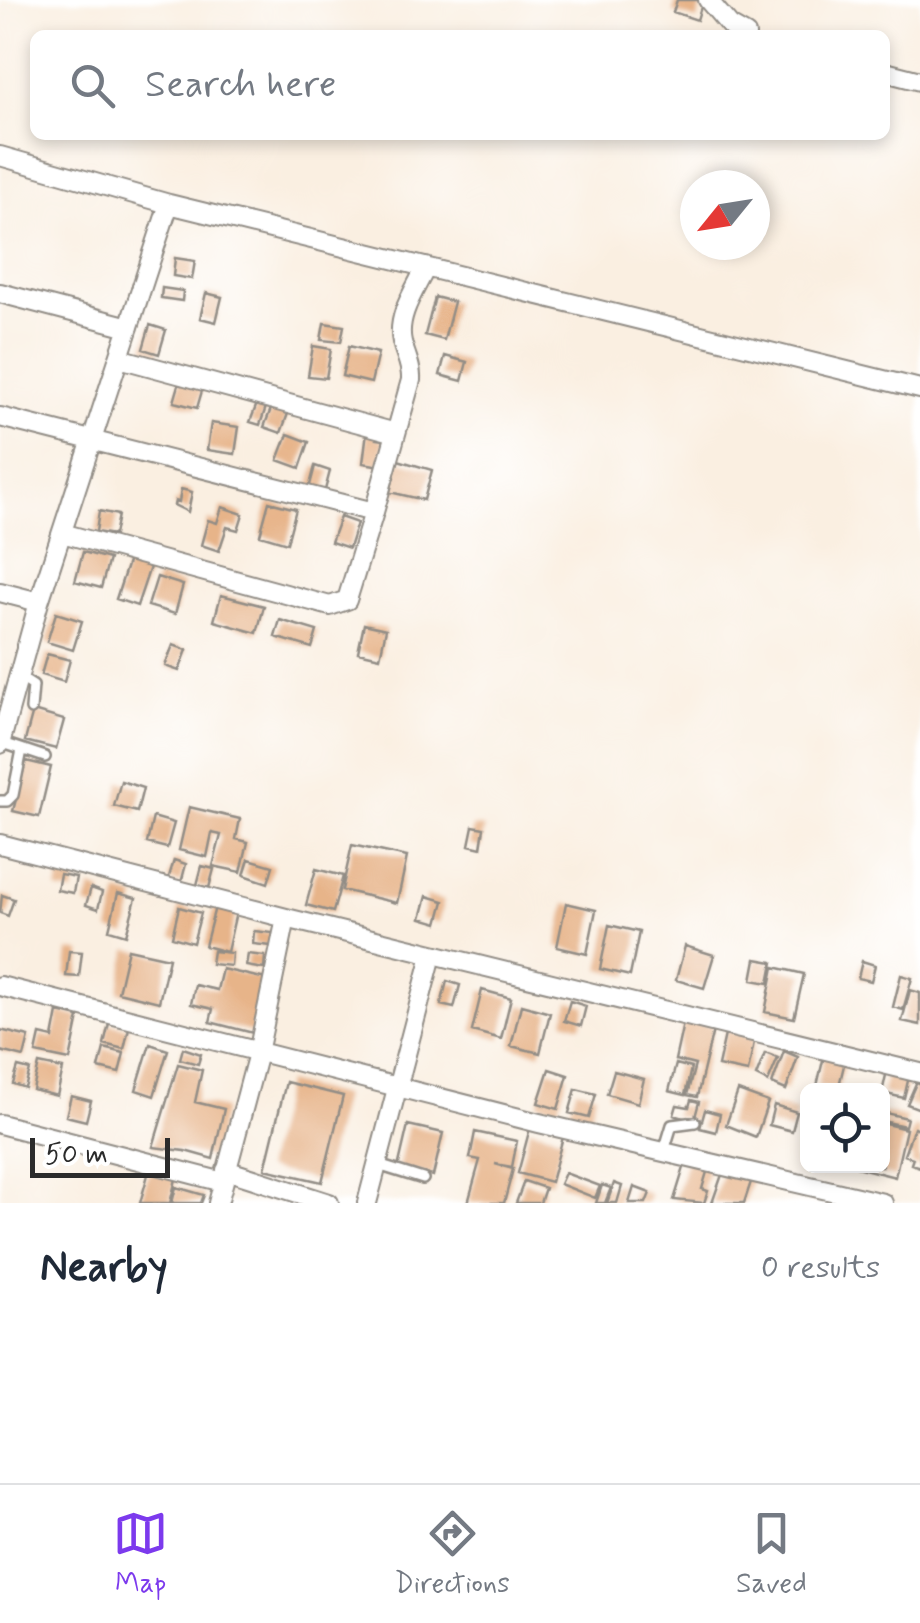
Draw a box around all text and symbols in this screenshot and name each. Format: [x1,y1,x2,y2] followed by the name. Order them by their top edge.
[30,30,890,140] search box
[65,58,120,113] icon: search
[145,61,336,110] text: Search here
[680,170,770,260] north arrow
[800,1083,890,1173] map controls
[800,1083,890,1173] button: locate
[30,1133,170,1178] scale bar
[45,1137,108,1174] text: 50 m
[40,1241,168,1296] text: Nearby
[761,1247,880,1289] text: 0 results
[113,1506,168,1603] tab: Map
[395,1506,510,1603] tab: Directions
[736,1506,807,1603] tab: Saved

